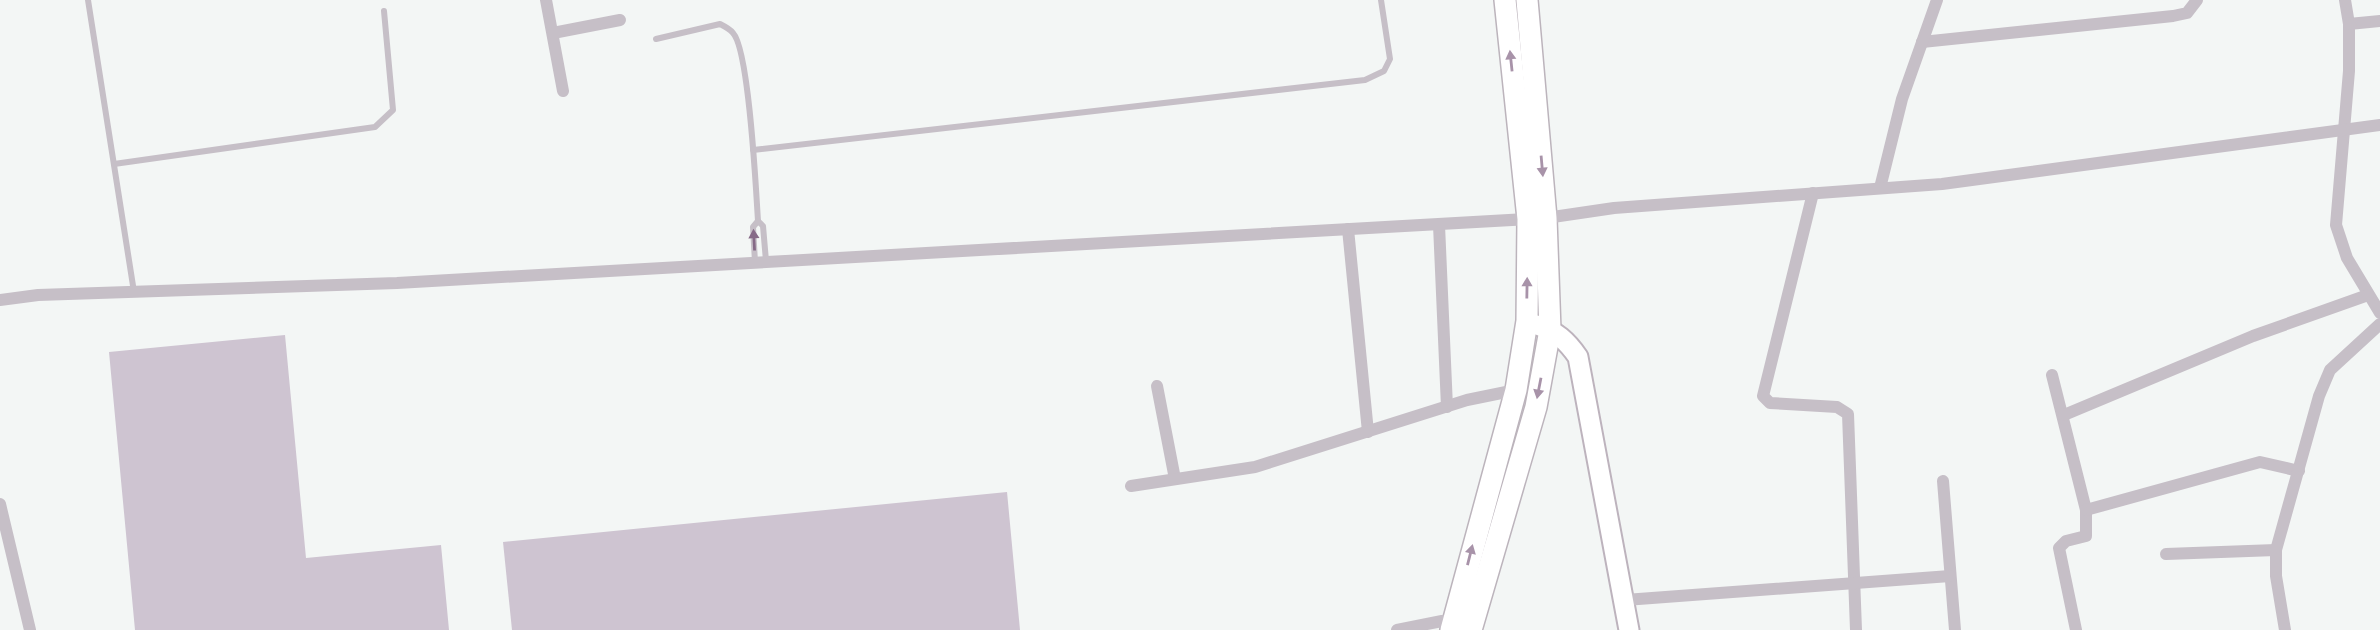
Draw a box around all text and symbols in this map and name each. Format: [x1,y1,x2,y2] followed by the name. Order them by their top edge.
[1506,50,1517,72] one-way arrow
[1537,155,1548,177] one-way arrow
[748,229,759,251] one-way arrow
[1521,277,1533,299] one-way arrow
[1533,377,1544,399] one-way arrow
[1465,544,1476,566] one-way arrow

